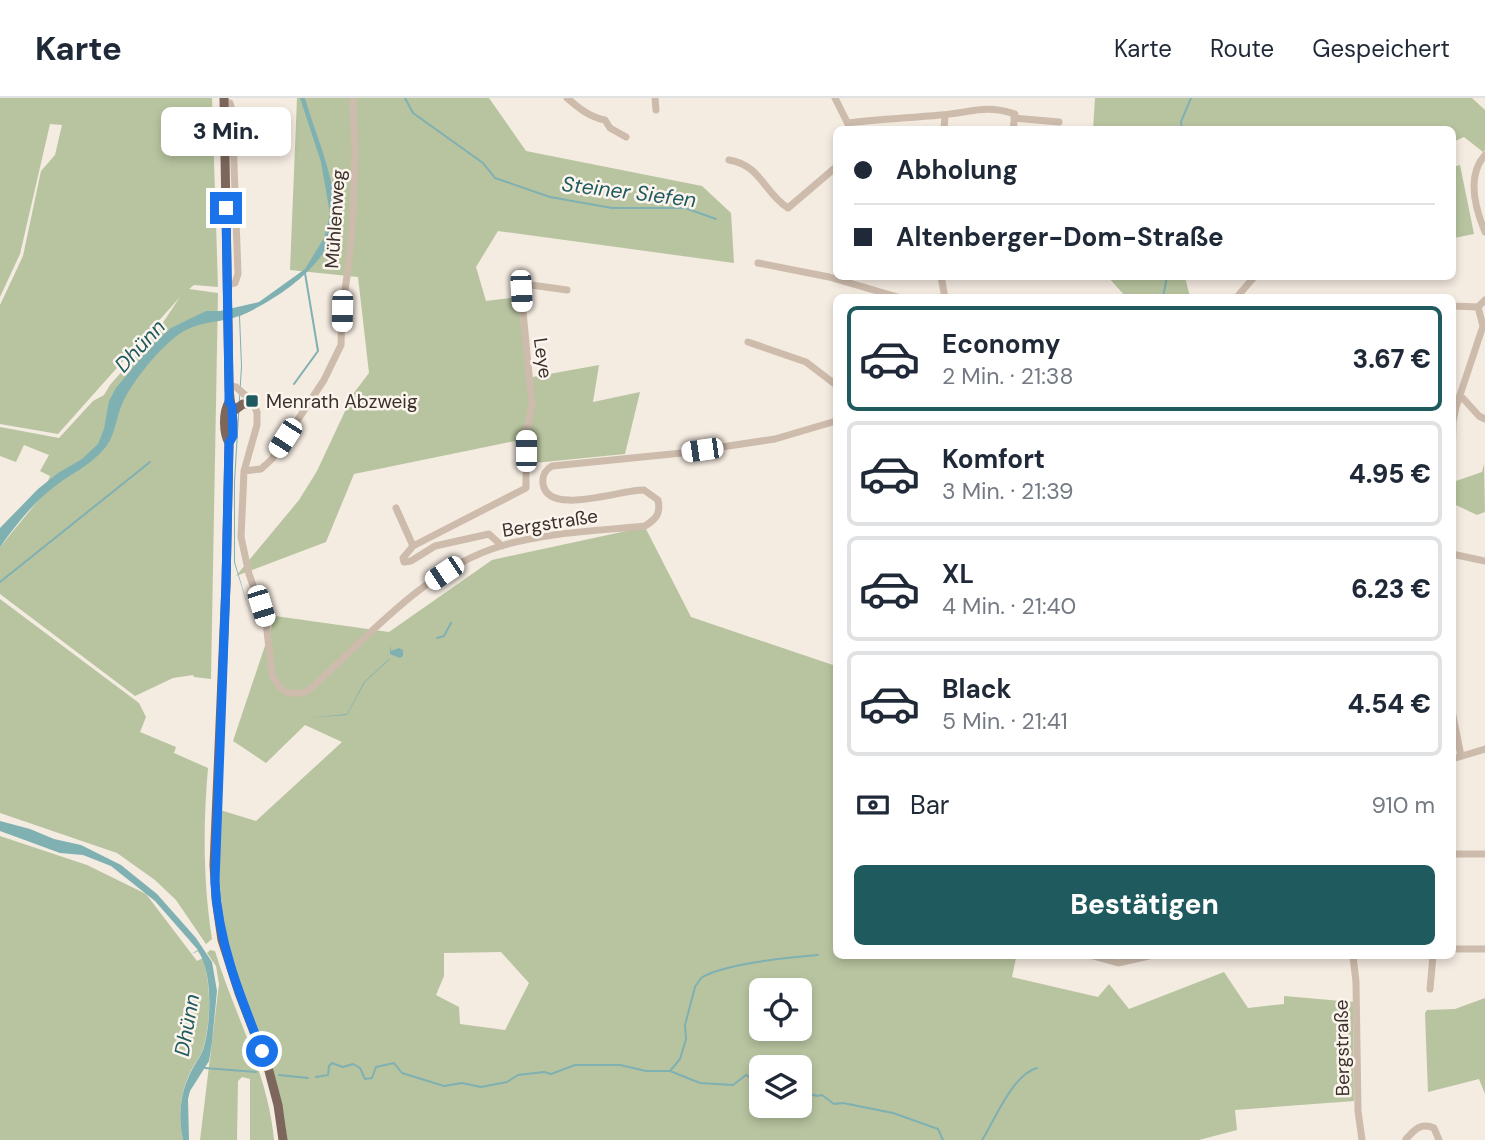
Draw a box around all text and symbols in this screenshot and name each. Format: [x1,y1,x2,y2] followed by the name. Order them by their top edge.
[35,27,122,70] text: Karte
[1114,33,1172,64] text: Karte
[1210,33,1274,64] text: Route
[1312,33,1450,64] text: Gespeichert
[161,106,291,155] callout: 3 Min.
[193,116,259,146] text: 3 Min.
[896,153,1018,187] text: Abholung
[319,168,351,269] street label: Mühlenweg
[560,170,698,214] water label: Steiner Siefen
[210,192,242,224] route end
[896,220,1224,254] text: Altenberger-Dom-Straße
[510,269,533,313] car
[332,290,353,332] car
[108,313,172,379] water label: Dhünn
[858,327,921,390] icon: car
[942,327,1060,361] text: Economy
[528,336,558,380] street label: Leye
[1353,342,1431,376] text: 3.67 €
[942,361,1073,391] text: 2 Min. · 21:38
[266,389,418,414] place label: Menrath Abzweig
[244,393,260,409] marker: Menrath Abzweig
[265,415,306,461] car
[516,430,537,472] car
[680,437,725,463] car
[858,442,921,505] icon: car
[942,442,1045,476] text: Komfort
[1349,457,1431,491] text: 4.95 €
[942,476,1074,506] text: 3 Min. · 21:39
[500,503,600,543] street label: Bergstraße
[421,553,468,593] car
[858,557,921,620] icon: car
[942,557,974,591] text: XL
[1351,572,1431,606] text: 6.23 €
[245,583,278,629] car
[942,591,1076,621] text: 4 Min. · 21:40
[858,672,921,735] icon: car
[942,672,1012,706] text: Black
[1347,687,1431,721] text: 4.54 €
[942,706,1068,736] text: 5 Min. · 21:41
[854,786,892,824] icon: cash
[910,788,949,822] text: Bar
[1371,790,1435,820] text: 910 m
[854,865,1435,945] button: Bestätigen
[749,978,812,1118] map controls
[749,978,812,1041] button: locate
[168,992,206,1058] water label: Dhünn
[1329,999,1355,1097] street label: Bergstraße
[246,1035,278,1067] route start
[749,1055,812,1118] button: layers

